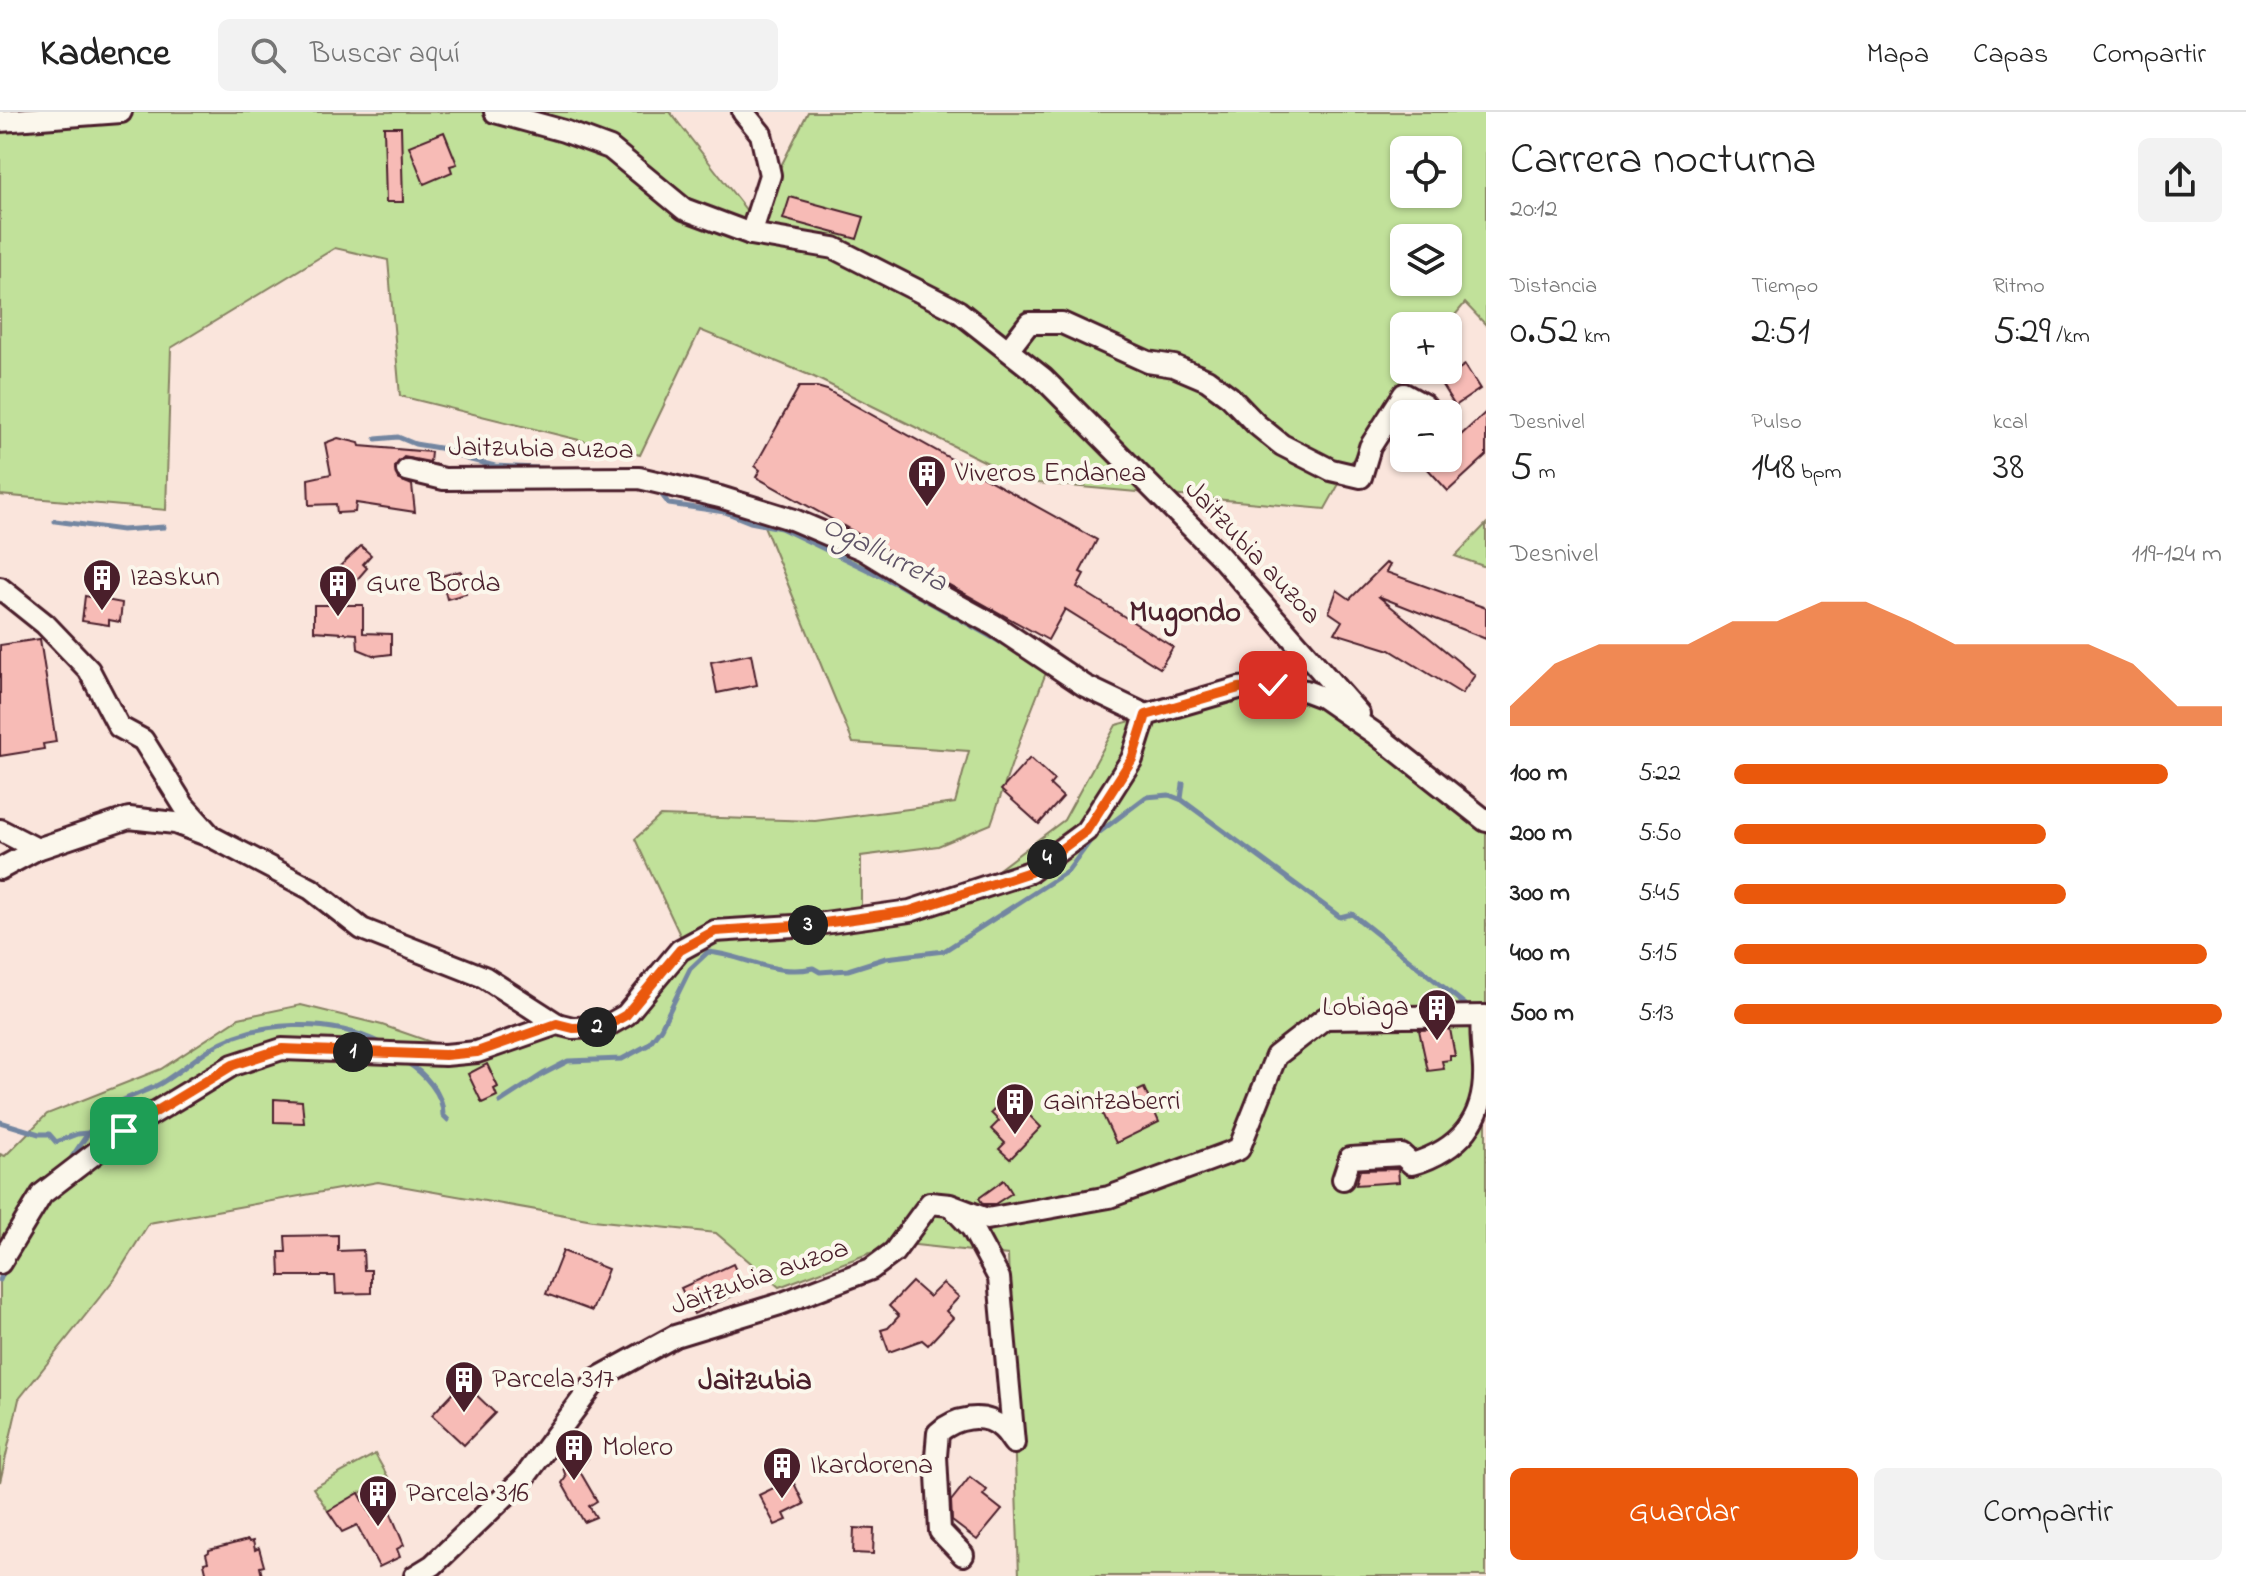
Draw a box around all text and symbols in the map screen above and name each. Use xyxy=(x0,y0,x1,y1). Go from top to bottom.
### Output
search box xyxy=(218,19,778,91)
text: Kadence xyxy=(40,27,170,83)
icon: search xyxy=(246,33,290,77)
text: Buscar aquí xyxy=(310,33,460,77)
text: Mapa xyxy=(1867,35,1929,76)
text: Capas xyxy=(1973,35,2048,76)
text: Compartir xyxy=(2092,35,2206,76)
text: Carrera nocturna xyxy=(1510,129,1816,193)
map controls xyxy=(1390,136,1462,472)
button: locate xyxy=(1390,136,1462,208)
button: share xyxy=(2138,138,2222,222)
text: 20:12 xyxy=(1510,191,1558,229)
button: layers xyxy=(1390,224,1462,296)
text: Distancia xyxy=(1510,271,1597,303)
text: Tiempo xyxy=(1751,271,1818,303)
text: Ritmo xyxy=(1993,271,2045,303)
text: 0.52 xyxy=(1510,303,1578,362)
text: 2:51 xyxy=(1751,303,1810,362)
text: 5:29 xyxy=(1993,303,2051,362)
button: + xyxy=(1390,312,1462,384)
text: km xyxy=(1578,321,1610,353)
text: /km xyxy=(2051,321,2090,353)
button: − xyxy=(1390,400,1462,472)
text: Desnivel xyxy=(1510,407,1585,439)
text: Pulso xyxy=(1751,407,1802,439)
text: kcal xyxy=(1993,407,2028,439)
street label: Jaitzubia auzoa xyxy=(448,428,634,472)
text: 5 xyxy=(1510,439,1533,498)
text: 148 xyxy=(1751,439,1796,498)
text: 38 xyxy=(1993,439,2024,498)
building icon: Viveros Endanea xyxy=(906,453,948,508)
place label: Viveros Endanea xyxy=(954,454,1146,495)
text: m xyxy=(1533,457,1555,489)
text: bpm xyxy=(1796,457,1842,489)
street label: Jaitzubia auzoa xyxy=(1174,471,1330,635)
water label: Ogallurreta xyxy=(814,505,955,606)
text: Desnivel xyxy=(1510,536,1598,574)
text: 119–124 m xyxy=(2132,536,2222,574)
building icon: Izaskun xyxy=(81,557,123,612)
place label: Izaskun xyxy=(130,558,220,599)
building icon: Gure Borda xyxy=(317,563,359,618)
place label: Gure Borda xyxy=(366,564,501,605)
district label: Mugondo xyxy=(1129,592,1241,637)
pin xyxy=(1239,651,1307,719)
icon: check xyxy=(1251,663,1295,707)
text: 100 m xyxy=(1510,755,1567,793)
text: 5:22 xyxy=(1638,755,1681,793)
text: 200 m xyxy=(1510,815,1572,853)
text: 5:50 xyxy=(1638,815,1681,853)
pin: 4 xyxy=(1027,839,1067,879)
text: 4 xyxy=(1042,843,1052,875)
text: 300 m xyxy=(1510,875,1570,913)
text: 5:45 xyxy=(1638,875,1681,913)
pin: 3 xyxy=(788,905,828,945)
text: 3 xyxy=(803,909,813,941)
text: 400 m xyxy=(1510,935,1570,973)
text: 5:15 xyxy=(1638,935,1678,973)
building icon: Lobiaga xyxy=(1416,987,1458,1042)
place label: Lobiaga xyxy=(1322,988,1409,1029)
text: 500 m xyxy=(1510,995,1574,1033)
text: 5:13 xyxy=(1638,995,1674,1033)
pin: 2 xyxy=(577,1007,617,1047)
text: 2 xyxy=(592,1011,602,1043)
pin: 1 xyxy=(333,1032,373,1072)
text: 1 xyxy=(350,1036,357,1068)
building icon: Gaintzaberri xyxy=(994,1081,1036,1136)
place label: Gaintzaberri xyxy=(1043,1082,1181,1123)
pin xyxy=(90,1097,158,1165)
icon: arrive xyxy=(102,1109,146,1153)
street label: Jaitzubia auzoa xyxy=(666,1228,854,1328)
building icon: Parcela 317 xyxy=(443,1359,485,1414)
place label: Parcela 317 xyxy=(492,1360,615,1401)
district label: Jaitzubia xyxy=(698,1360,812,1404)
building icon: Molero xyxy=(553,1427,595,1482)
place label: Molero xyxy=(602,1428,673,1469)
building icon: Ikardorena xyxy=(761,1445,803,1500)
place label: Ikardorena xyxy=(810,1446,933,1487)
button: Guardar xyxy=(1510,1468,1858,1560)
button: Compartir xyxy=(1874,1468,2222,1560)
building icon: Parcela 316 xyxy=(357,1473,399,1528)
place label: Parcela 316 xyxy=(406,1474,529,1515)

